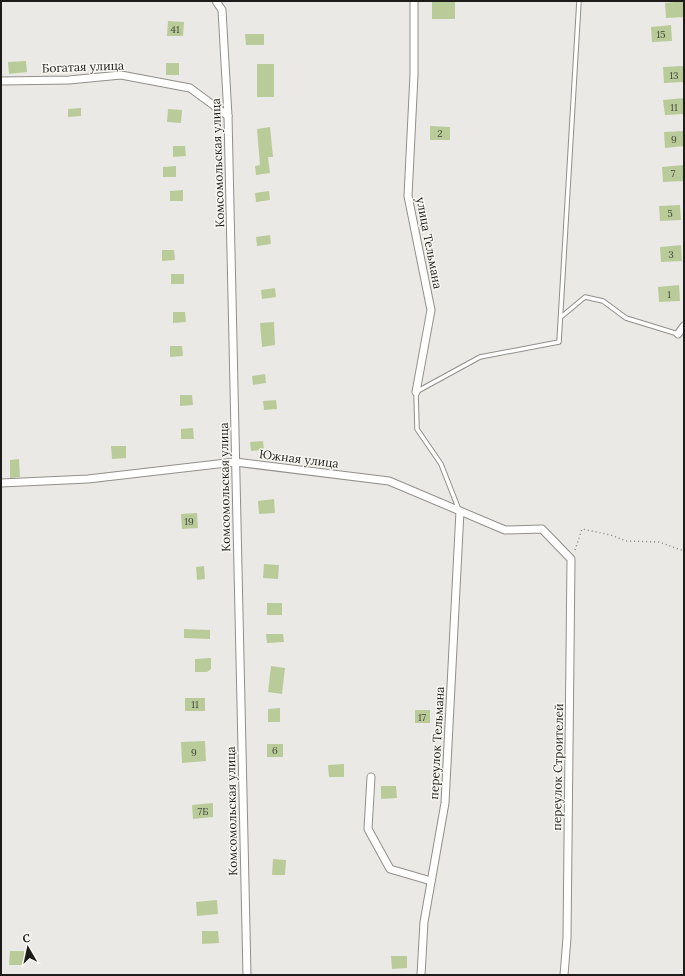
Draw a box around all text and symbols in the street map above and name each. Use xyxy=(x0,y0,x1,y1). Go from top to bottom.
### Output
house number: 41 xyxy=(170,23,180,36)
house number: 15 xyxy=(656,28,666,41)
street label: Богатая улица xyxy=(42,58,124,75)
house number: 13 xyxy=(669,69,679,82)
street label: Комсомольская улица xyxy=(208,98,227,228)
house number: 11 xyxy=(670,101,678,114)
house number: 2 xyxy=(437,127,443,140)
house number: 9 xyxy=(671,133,677,146)
house number: 7 xyxy=(671,167,676,180)
street label: улица Тельмана xyxy=(413,196,446,290)
house number: 5 xyxy=(667,207,673,220)
house number: 3 xyxy=(668,248,674,261)
house number: 1 xyxy=(667,288,671,301)
street label: Комсомольская улица xyxy=(216,422,233,552)
street label: Южная улица xyxy=(258,446,340,471)
house number: 19 xyxy=(184,515,194,528)
street label: переулок Тельмана xyxy=(426,686,447,800)
house number: 11 xyxy=(191,698,199,711)
street label: переулок Строителей xyxy=(549,703,566,831)
house number: 17 xyxy=(418,711,427,724)
house number: 6 xyxy=(272,744,278,757)
house number: 9 xyxy=(191,746,197,759)
street label: Комсомольская улица xyxy=(223,746,240,876)
house number: 7Б xyxy=(198,805,208,818)
north arrow xyxy=(8,928,48,968)
text: С xyxy=(22,931,32,946)

